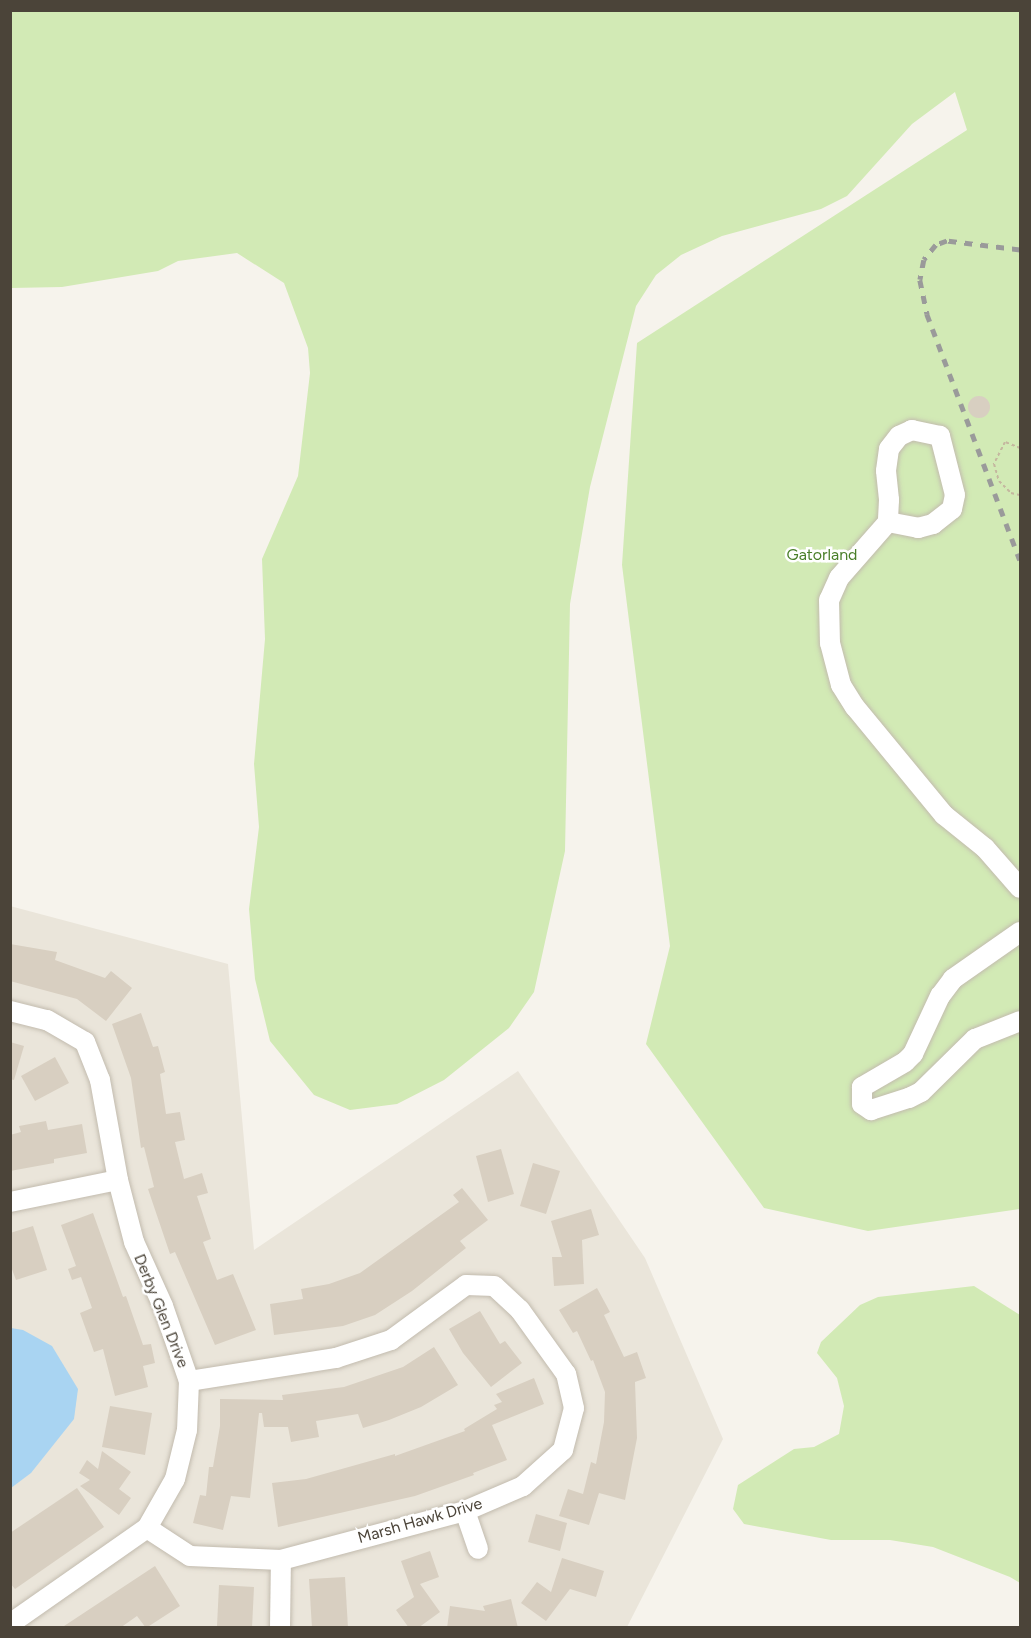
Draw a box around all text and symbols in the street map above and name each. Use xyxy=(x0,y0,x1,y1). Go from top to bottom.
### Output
park label: Gatorland xyxy=(787,545,857,565)
street label: Derby Glen Drive xyxy=(129,1251,193,1371)
street label: Marsh Hawk Drive xyxy=(355,1494,485,1548)

